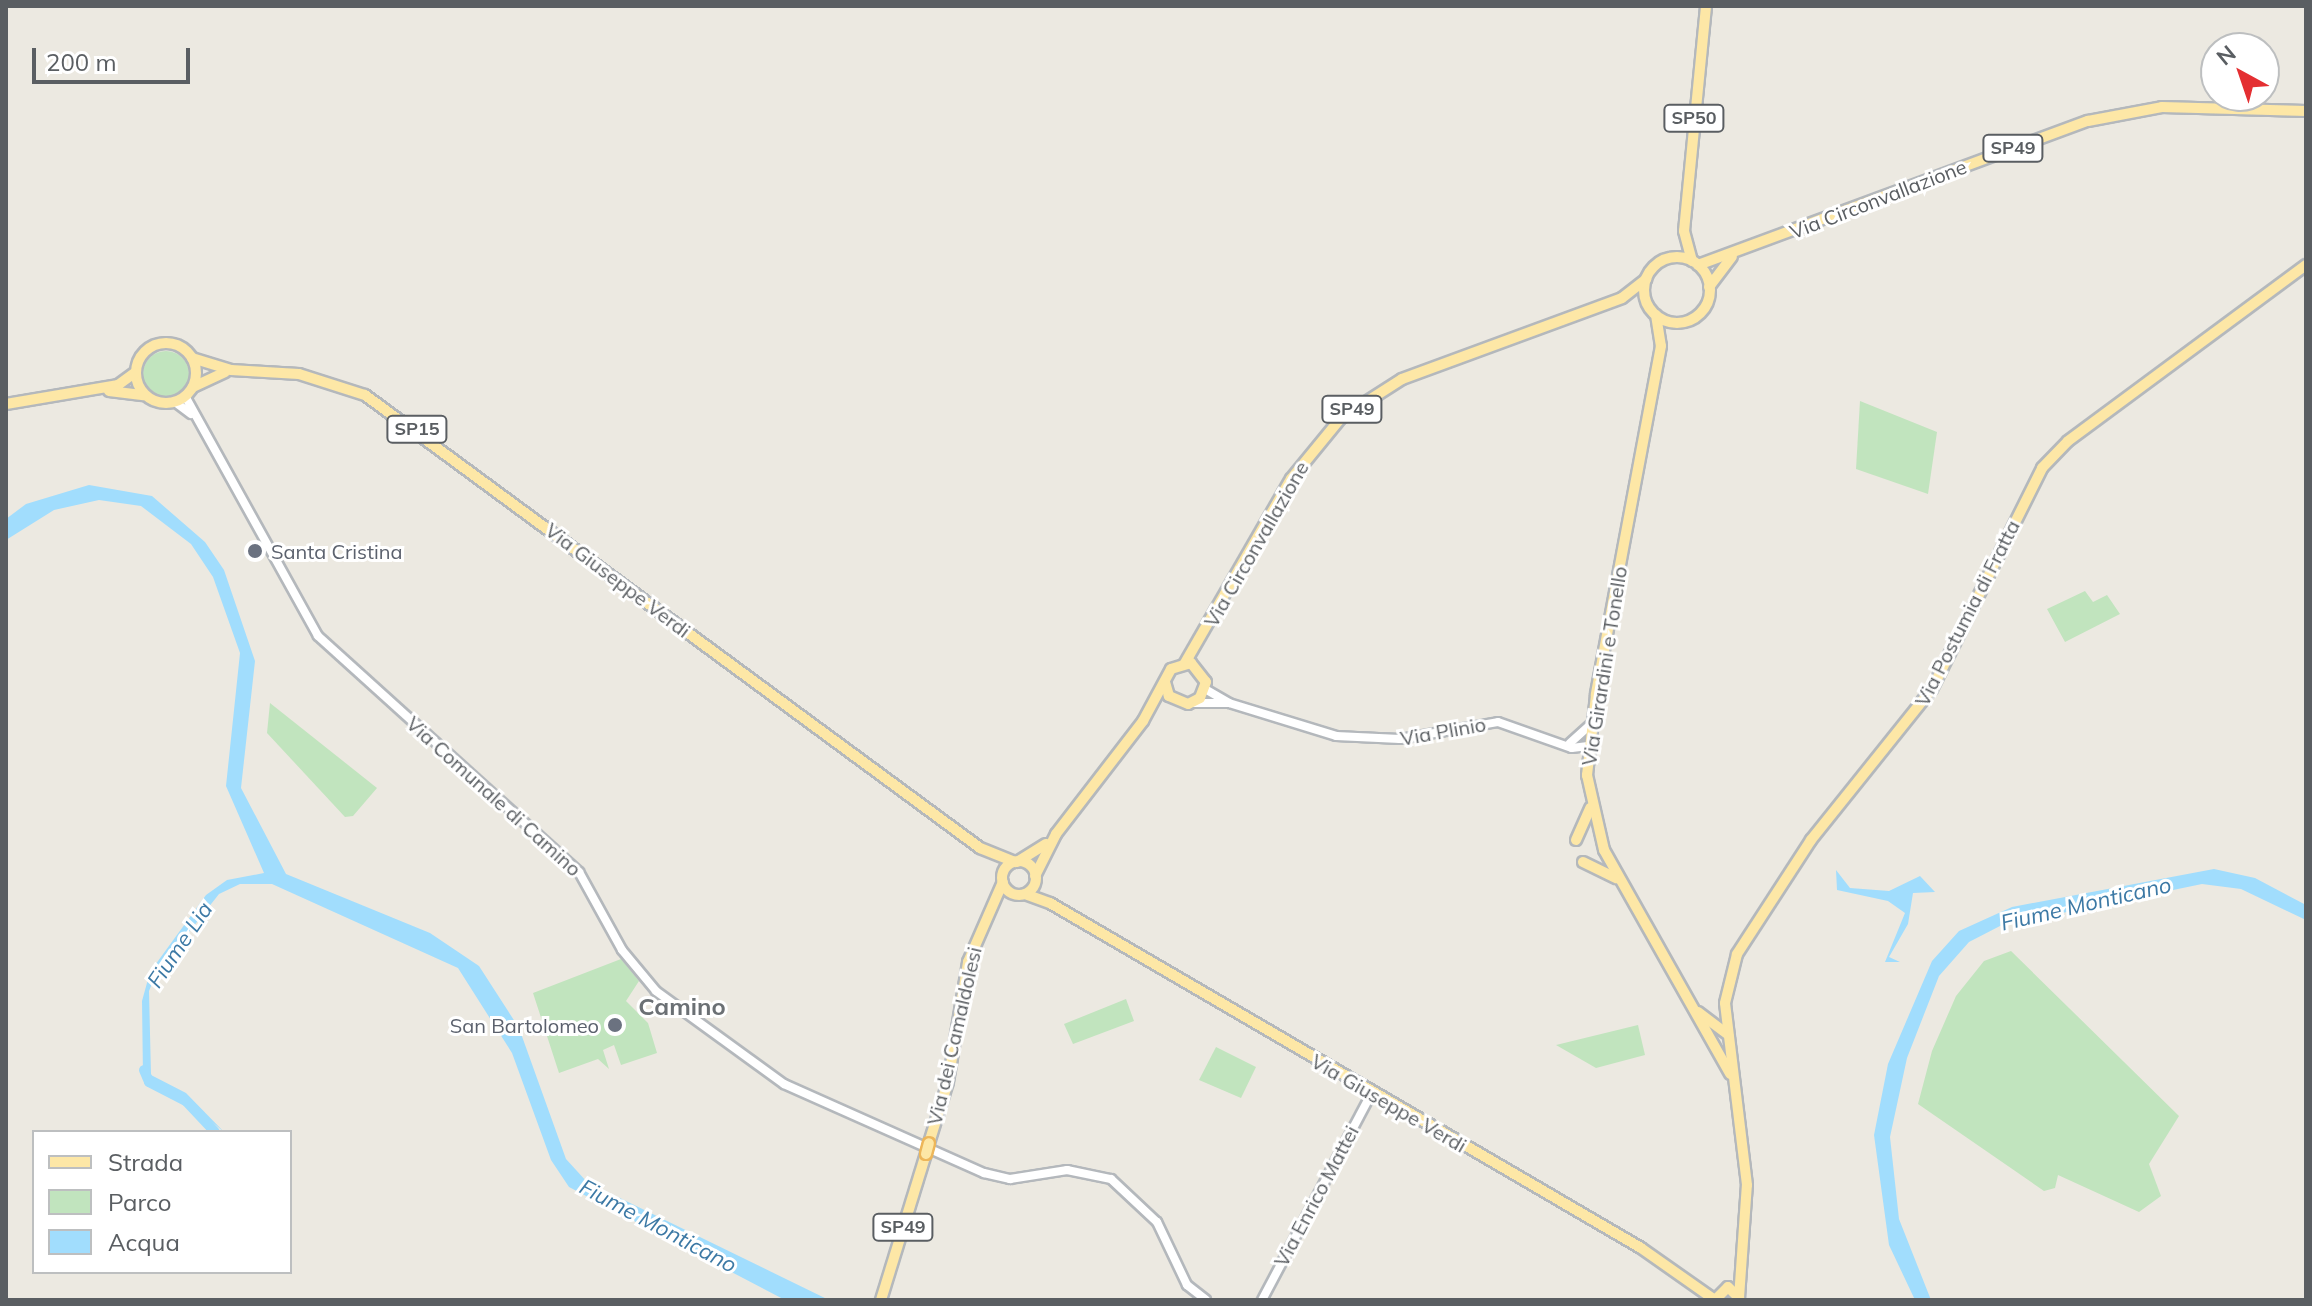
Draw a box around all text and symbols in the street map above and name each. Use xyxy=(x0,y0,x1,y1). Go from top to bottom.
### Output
scale bar xyxy=(36,32,194,82)
north arrow xyxy=(2200,32,2280,112)
text: N xyxy=(2210,39,2241,71)
text: 200 m xyxy=(46,47,117,77)
road number: SP50 xyxy=(1662,104,1726,132)
road number: SP49 xyxy=(1981,134,2045,162)
street label: Via Circonvallazione xyxy=(1786,154,1970,244)
road number: SP49 xyxy=(1320,395,1384,423)
road number: SP15 xyxy=(385,415,449,443)
street label: Via Circonvallazione xyxy=(1199,457,1313,631)
street label: Via Postumia di Fratta xyxy=(1910,516,2024,710)
street label: Via Giuseppe Verdi xyxy=(541,518,695,642)
place label: Santa Cristina xyxy=(271,539,402,563)
marker: Santa Cristina xyxy=(246,542,264,560)
street label: Via Girardini e Tonello xyxy=(1576,565,1632,767)
street label: Via Comunale di Camino xyxy=(402,711,586,881)
street label: Via Plinio xyxy=(1398,712,1488,750)
water label: Fiume Monticano xyxy=(1998,872,2174,936)
water label: Fiume Lia xyxy=(142,897,218,993)
street label: Via dei Camaldolesi xyxy=(922,945,986,1127)
district label: Camino xyxy=(638,993,726,1021)
place label: San Bartolomeo xyxy=(450,1013,599,1037)
marker: San Bartolomeo xyxy=(606,1016,624,1034)
street label: Via Giuseppe Verdi xyxy=(1307,1049,1471,1157)
street label: Via Enrico Mattei xyxy=(1269,1121,1363,1271)
legend xyxy=(32,1130,292,1274)
text: Strada xyxy=(108,1147,183,1177)
water label: Fiume Monticano xyxy=(575,1173,741,1279)
text: Parco xyxy=(108,1187,171,1217)
road number: SP49 xyxy=(871,1213,935,1241)
text: Acqua xyxy=(108,1227,180,1257)

